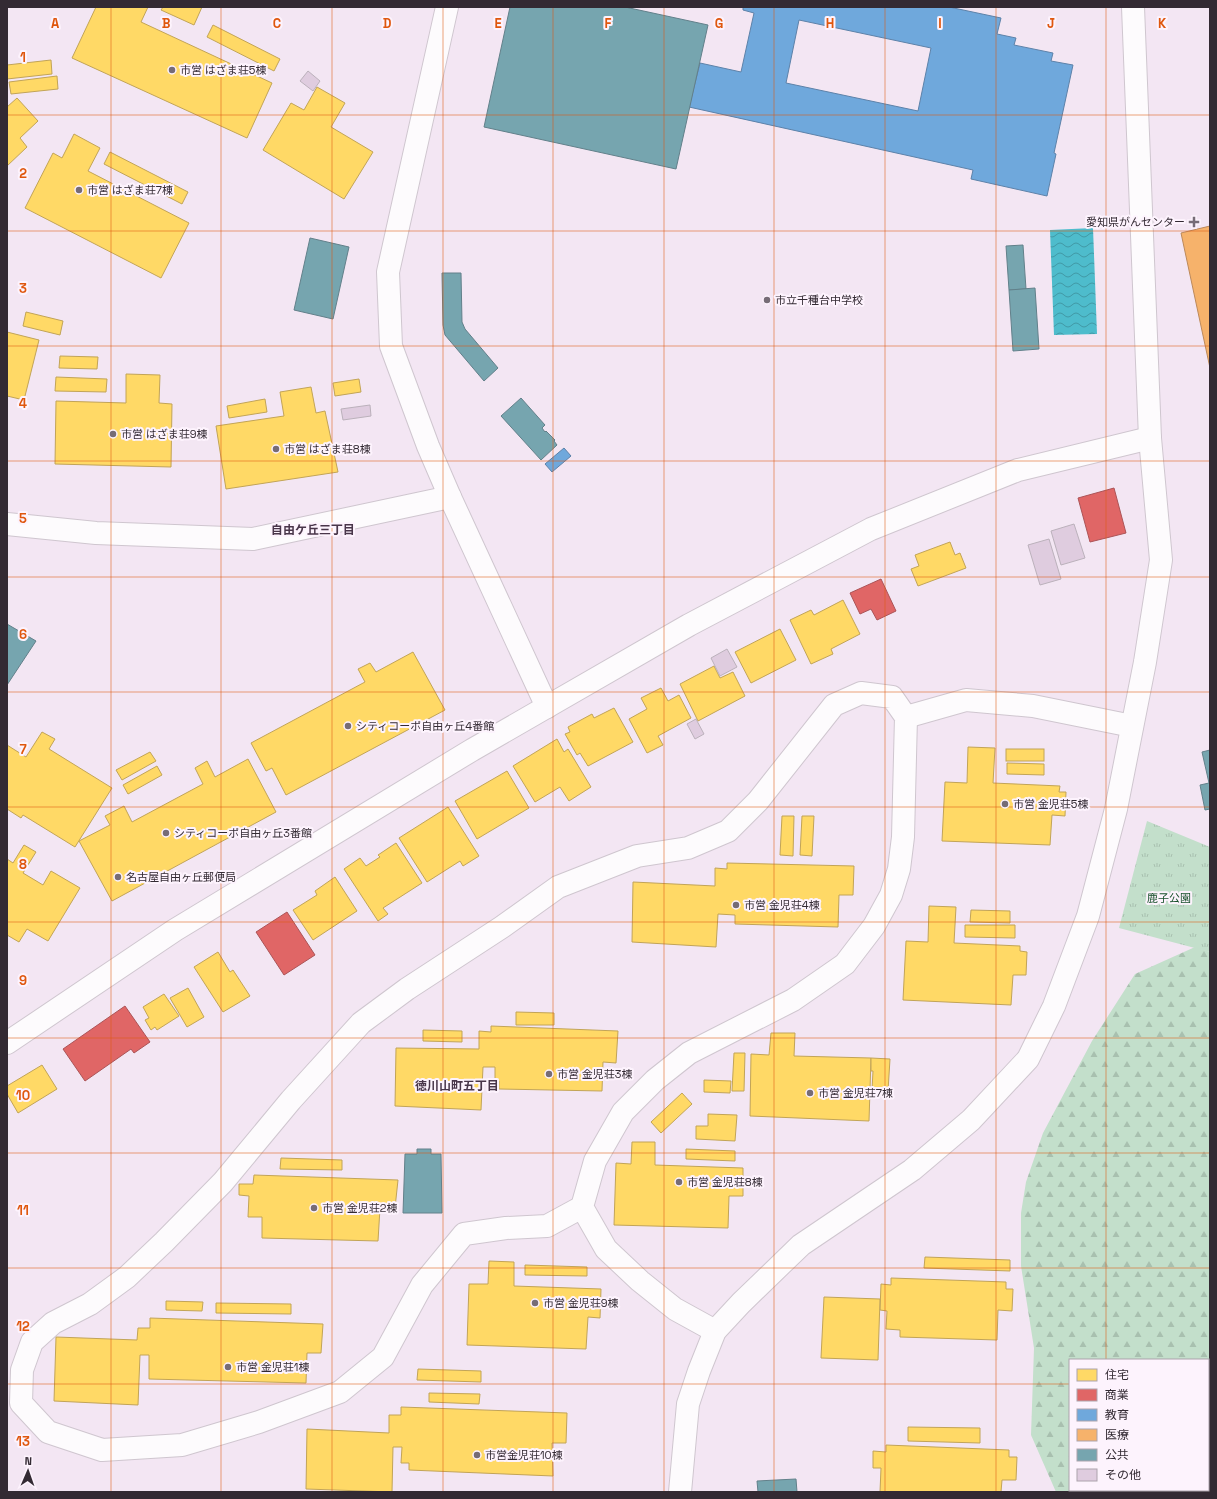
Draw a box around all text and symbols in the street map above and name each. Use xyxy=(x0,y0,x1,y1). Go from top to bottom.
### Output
text: A xyxy=(51,15,60,32)
text: B xyxy=(162,15,171,32)
text: C xyxy=(273,15,281,32)
text: D xyxy=(383,15,392,32)
text: E xyxy=(494,15,502,32)
text: F xyxy=(605,15,612,32)
text: G xyxy=(715,15,723,32)
text: H xyxy=(826,15,834,32)
text: I xyxy=(938,15,942,32)
text: J xyxy=(1047,15,1055,32)
text: K xyxy=(1158,15,1167,32)
text: 1 xyxy=(20,49,26,66)
place label: 市営 はざま荘5棟 xyxy=(180,63,266,77)
marker: 市営 はざま荘5棟 xyxy=(167,65,177,75)
text: 2 xyxy=(19,165,27,182)
place label: 市営 はざま荘7棟 xyxy=(87,183,173,197)
marker: 市営 はざま荘7棟 xyxy=(74,185,84,195)
place label: 愛知県がんセンター xyxy=(1086,215,1185,229)
marker: 愛知県がんセンター xyxy=(1188,216,1200,228)
text: 3 xyxy=(19,280,27,297)
place label: 市立千種台中学校 xyxy=(775,293,863,307)
marker: 市立千種台中学校 xyxy=(762,295,772,305)
text: 4 xyxy=(19,395,27,412)
place label: 市営 はざま荘9棟 xyxy=(121,427,208,441)
marker: 市営 はざま荘9棟 xyxy=(108,429,118,439)
place label: 市営 はざま荘8棟 xyxy=(284,442,371,456)
marker: 市営 はざま荘8棟 xyxy=(271,444,281,454)
text: 5 xyxy=(19,510,27,527)
district label: 自由ケ丘三丁目 xyxy=(271,522,355,538)
text: 6 xyxy=(19,626,27,643)
place label: シティコーポ自由ヶ丘4番館 xyxy=(356,719,494,733)
marker: シティコーポ自由ヶ丘4番館 xyxy=(343,721,353,731)
text: 7 xyxy=(19,741,27,758)
place label: 市営 金児荘5棟 xyxy=(1013,797,1088,811)
marker: 市営 金児荘5棟 xyxy=(1000,799,1010,809)
place label: シティコーポ自由ヶ丘3番館 xyxy=(174,826,312,840)
marker: シティコーポ自由ヶ丘3番館 xyxy=(161,828,171,838)
text: 8 xyxy=(19,856,27,873)
place label: 名古屋自由ヶ丘郵便局 xyxy=(126,870,236,884)
marker: 名古屋自由ヶ丘郵便局 xyxy=(113,872,123,882)
park label: 鹿子公園 xyxy=(1147,891,1191,905)
place label: 市営 金児荘4棟 xyxy=(744,898,820,912)
marker: 市営 金児荘4棟 xyxy=(731,900,741,910)
text: 9 xyxy=(19,972,27,989)
place label: 市営 金児荘3棟 xyxy=(557,1067,632,1081)
marker: 市営 金児荘3棟 xyxy=(544,1069,554,1079)
district label: 徳川山町五丁目 xyxy=(415,1078,499,1094)
place label: 市営 金児荘7棟 xyxy=(818,1086,893,1100)
text: 10 xyxy=(16,1087,30,1104)
marker: 市営 金児荘7棟 xyxy=(805,1088,815,1098)
place label: 市営 金児荘8棟 xyxy=(687,1175,763,1189)
marker: 市営 金児荘8棟 xyxy=(674,1177,684,1187)
place label: 市営 金児荘2棟 xyxy=(322,1201,397,1215)
text: 11 xyxy=(17,1202,29,1219)
marker: 市営 金児荘2棟 xyxy=(309,1203,319,1213)
place label: 市営 金児荘9棟 xyxy=(543,1296,619,1310)
marker: 市営 金児荘9棟 xyxy=(530,1298,540,1308)
text: 12 xyxy=(16,1318,30,1335)
legend xyxy=(1069,1359,1209,1491)
place label: 市営 金児荘1棟 xyxy=(236,1360,309,1374)
marker: 市営 金児荘1棟 xyxy=(223,1362,233,1372)
text: 住宅 xyxy=(1105,1367,1129,1383)
text: 商業 xyxy=(1105,1387,1129,1403)
text: 教育 xyxy=(1105,1407,1129,1423)
text: 医療 xyxy=(1105,1427,1129,1443)
text: 13 xyxy=(16,1433,30,1450)
text: 公共 xyxy=(1105,1447,1129,1463)
place label: 市営金児荘10棟 xyxy=(485,1448,563,1462)
marker: 市営金児荘10棟 xyxy=(472,1450,482,1460)
north arrow xyxy=(8,1451,48,1491)
text: N xyxy=(24,1454,32,1468)
text: その他 xyxy=(1105,1467,1141,1483)

